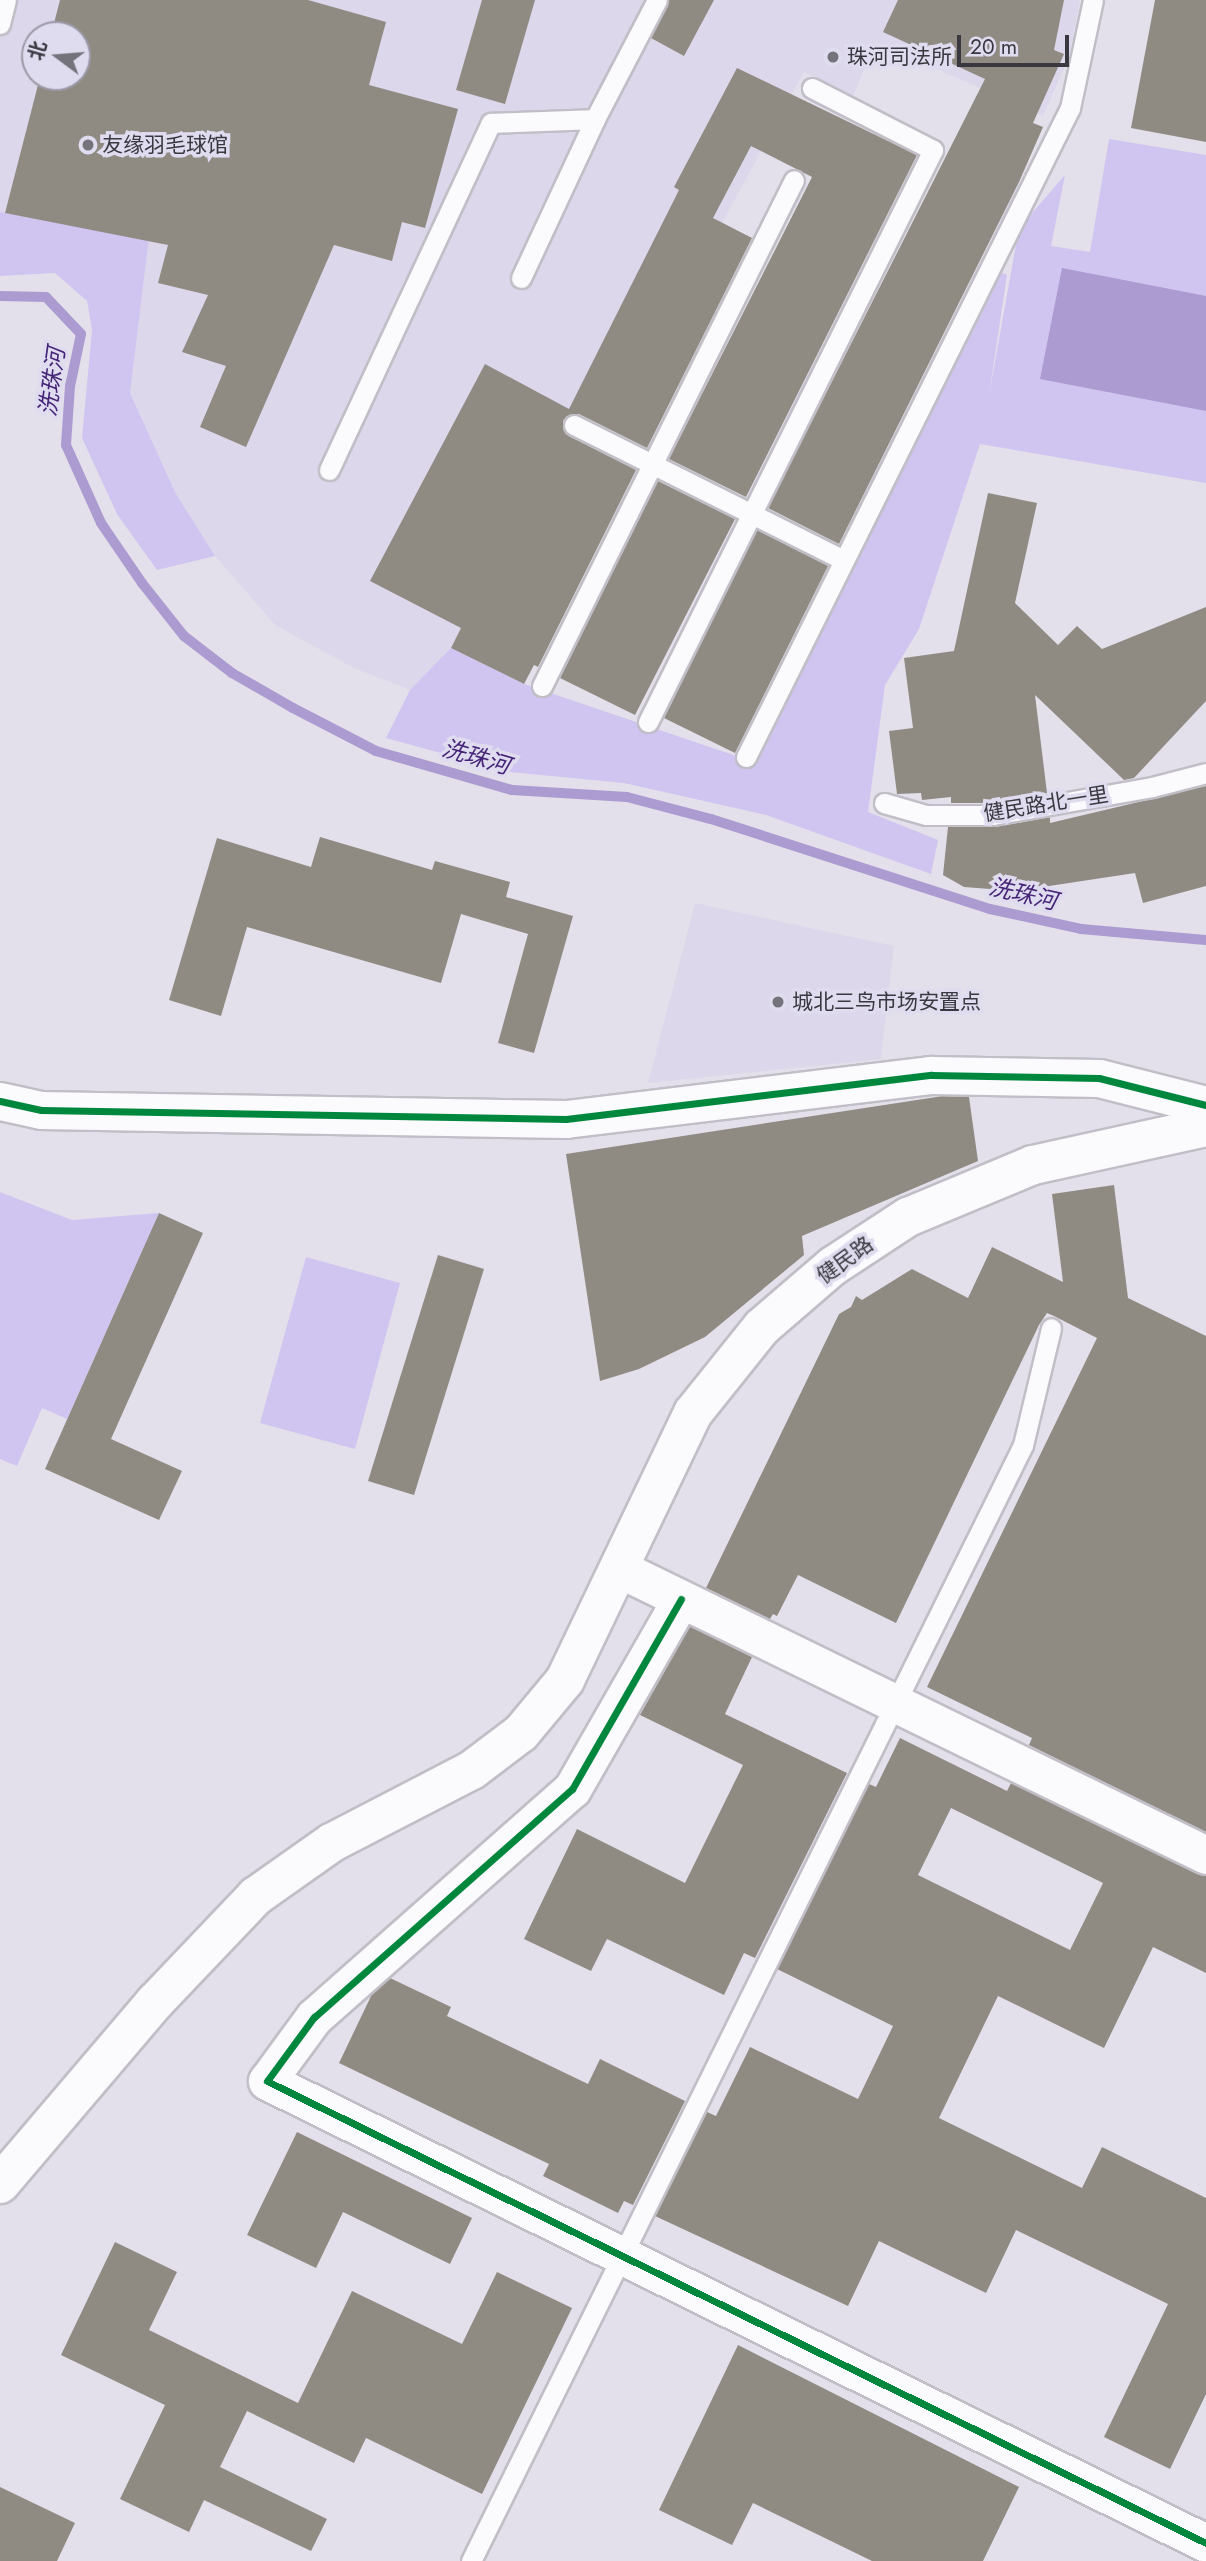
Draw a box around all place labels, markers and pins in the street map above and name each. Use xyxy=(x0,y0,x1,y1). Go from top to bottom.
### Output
place label: 珠河司法所 xyxy=(847,44,952,70)
marker: 珠河司法所 xyxy=(825,49,841,65)
place label: 友缘羽毛球馆 xyxy=(102,132,228,158)
marker: 友缘羽毛球馆 xyxy=(80,137,96,153)
place label: 城北三鸟市场安置点 xyxy=(792,989,981,1015)
marker: 城北三鸟市场安置点 xyxy=(770,994,786,1010)

